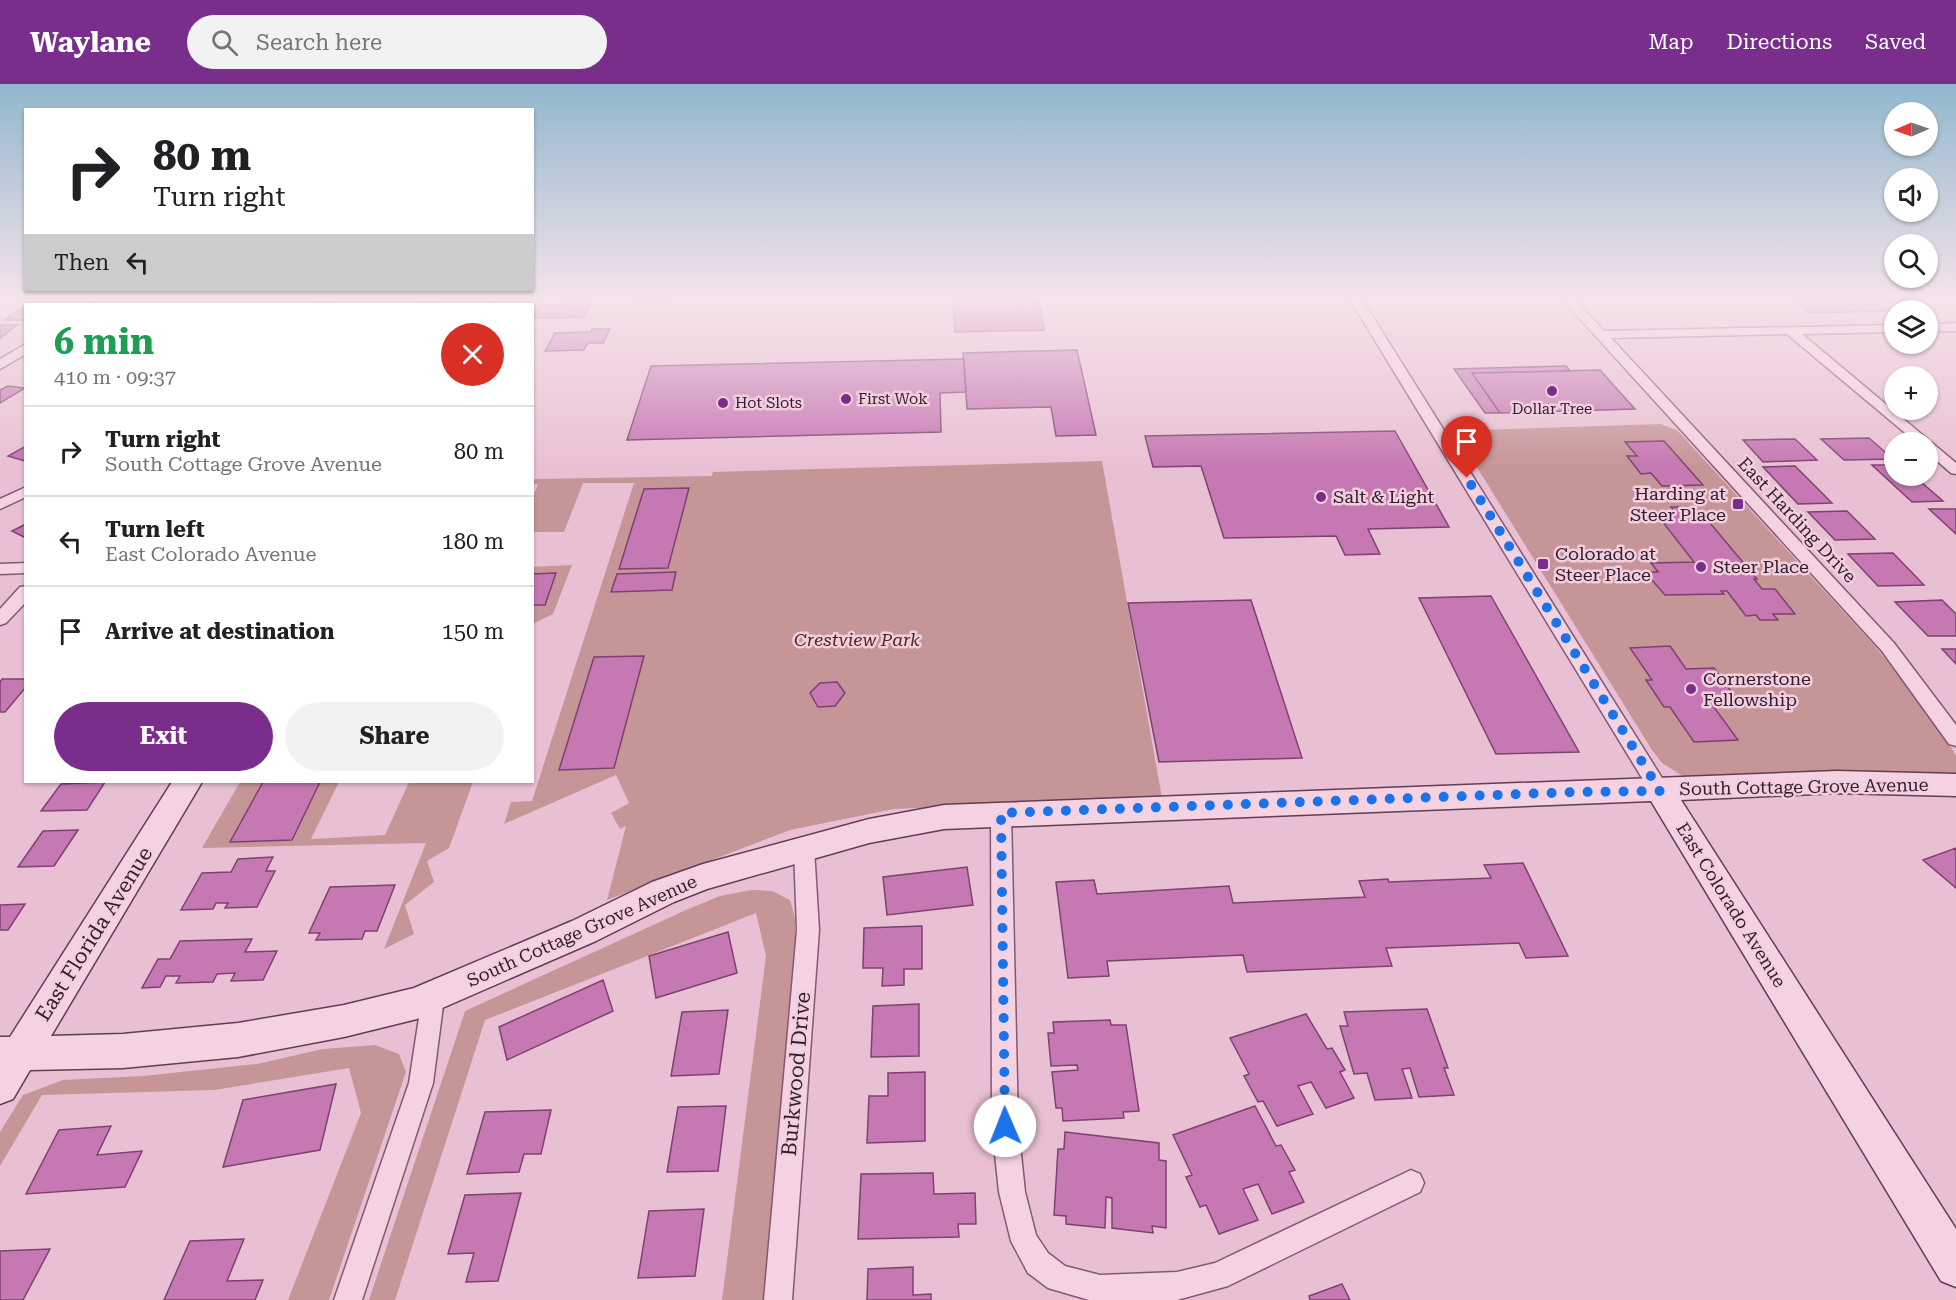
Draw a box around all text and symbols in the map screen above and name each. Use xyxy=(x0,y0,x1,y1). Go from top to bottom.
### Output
search box xyxy=(187,15,607,69)
text: Waylane xyxy=(30,26,151,59)
icon: search xyxy=(208,26,241,59)
text: Search here xyxy=(256,30,382,55)
text: Map xyxy=(1649,30,1693,54)
text: Directions xyxy=(1726,30,1832,54)
text: Saved xyxy=(1865,30,1926,54)
north arrow xyxy=(1884,102,1938,156)
map controls xyxy=(1884,102,1938,486)
text: 80 m xyxy=(153,131,251,180)
icon: right xyxy=(54,132,132,210)
button: sound xyxy=(1884,168,1938,222)
text: Turn right xyxy=(153,181,286,213)
button: search xyxy=(1884,234,1938,288)
icon: left xyxy=(121,246,154,279)
text: Then xyxy=(54,250,109,275)
button: layers xyxy=(1884,300,1938,354)
text: 6 min xyxy=(54,321,154,363)
button: close xyxy=(441,323,504,386)
text: 410 m · 09:37 xyxy=(54,365,176,389)
button: + xyxy=(1884,366,1938,420)
marker: Dollar Tree xyxy=(1545,384,1559,398)
place label: First Wok xyxy=(858,390,928,408)
marker: First Wok xyxy=(839,392,853,406)
place label: Hot Slots xyxy=(735,394,802,412)
marker: Hot Slots xyxy=(716,396,730,410)
place label: Dollar Tree xyxy=(1512,400,1592,418)
pin xyxy=(1441,416,1492,478)
icon: arrive xyxy=(1450,425,1483,458)
text: Turn right xyxy=(105,427,220,452)
button: − xyxy=(1884,432,1938,486)
icon: right xyxy=(54,435,87,468)
text: 80 m xyxy=(454,439,504,464)
text: South Cottage Grove Avenue xyxy=(105,452,382,476)
street label: East Harding Drive xyxy=(1734,453,1861,587)
place label: Harding at Steer Place xyxy=(1630,483,1726,525)
place label: Salt & Light xyxy=(1333,486,1435,507)
marker: Salt & Light xyxy=(1314,490,1328,504)
marker: Harding at Steer Place xyxy=(1731,497,1745,511)
text: Turn left xyxy=(105,517,205,542)
icon: left xyxy=(54,525,87,558)
text: 180 m xyxy=(441,529,504,554)
text: East Colorado Avenue xyxy=(105,542,316,566)
place label: Colorado at Steer Place xyxy=(1555,543,1656,585)
place label: Steer Place xyxy=(1713,556,1809,577)
marker: Colorado at Steer Place xyxy=(1536,557,1550,571)
marker: Steer Place xyxy=(1694,560,1708,574)
icon: arrive xyxy=(54,615,87,648)
text: Arrive at destination xyxy=(105,619,334,644)
text: 150 m xyxy=(441,619,504,644)
park label: Crestview Park xyxy=(794,629,920,650)
place label: Cornerstone Fellowship xyxy=(1703,668,1811,710)
marker: Cornerstone Fellowship xyxy=(1684,682,1698,696)
button: Exit xyxy=(54,702,273,771)
button: Share xyxy=(285,702,504,771)
street label: South Cottage Grove Avenue xyxy=(1679,774,1929,799)
street label: East Colorado Avenue xyxy=(1672,818,1791,991)
street label: East Florida Avenue xyxy=(31,842,157,1026)
street label: South Cottage Grove Avenue xyxy=(464,870,700,991)
street label: Burkwood Drive xyxy=(777,991,815,1157)
position arrow xyxy=(973,1094,1037,1158)

